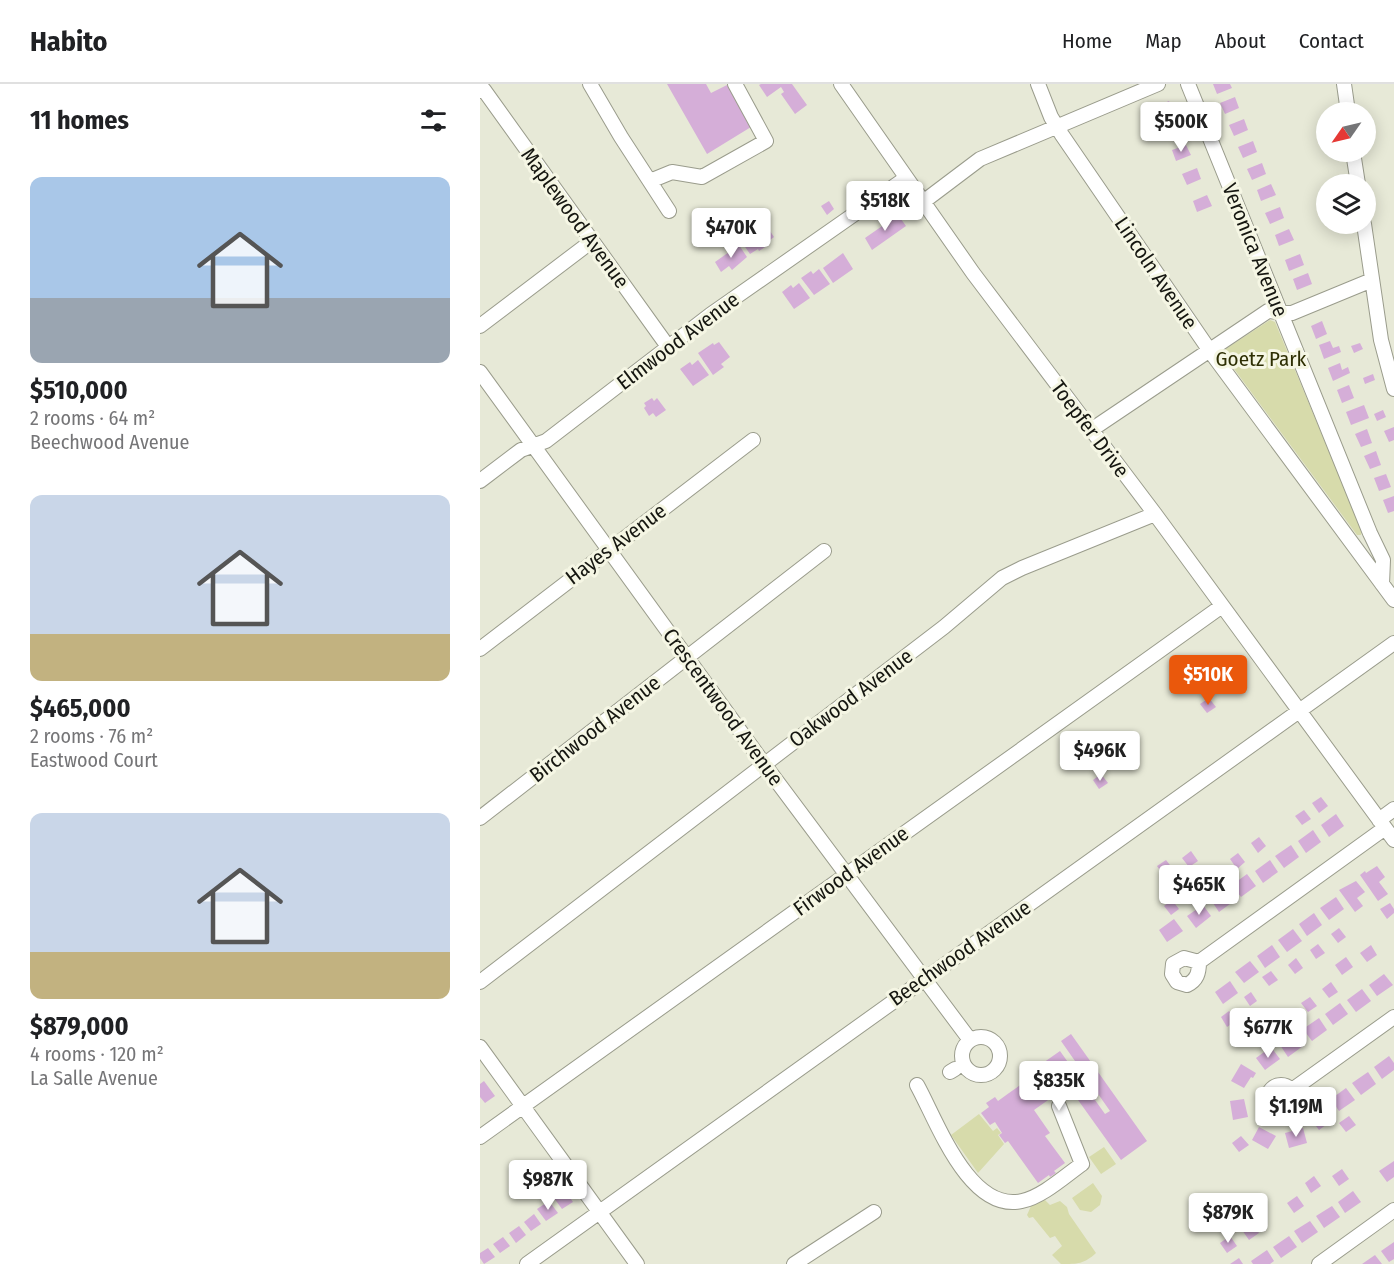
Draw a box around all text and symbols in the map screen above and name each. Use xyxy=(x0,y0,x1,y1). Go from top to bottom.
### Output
text: Habito xyxy=(30,25,108,58)
text: Home xyxy=(1062,28,1112,54)
text: Map xyxy=(1145,28,1182,54)
text: About xyxy=(1215,28,1266,54)
text: Contact xyxy=(1299,28,1364,54)
pin: $500K xyxy=(1139,102,1223,153)
north arrow xyxy=(1316,102,1376,162)
map controls xyxy=(1316,102,1376,234)
icon: filters xyxy=(417,104,450,137)
text: 11 homes xyxy=(30,105,129,136)
text: $500K xyxy=(1154,109,1208,133)
street label: Maplewood Avenue xyxy=(515,143,635,293)
button: layers xyxy=(1316,174,1376,234)
street label: Veronica Avenue xyxy=(1216,179,1294,321)
pin: $518K xyxy=(843,181,927,232)
text: $518K xyxy=(860,188,910,212)
pin: $470K xyxy=(689,208,773,259)
street label: Lincoln Avenue xyxy=(1109,212,1203,334)
text: $470K xyxy=(706,215,756,239)
icon: home xyxy=(186,216,294,324)
street label: Elmwood Avenue xyxy=(612,287,744,395)
park label: Goetz Park xyxy=(1216,346,1307,372)
text: $510,000 xyxy=(30,375,128,406)
street label: Toepfer Drive xyxy=(1045,375,1135,483)
text: 2 rooms · 64 m² xyxy=(30,406,155,430)
text: Beechwood Avenue xyxy=(30,430,189,454)
street label: Hayes Avenue xyxy=(561,498,671,590)
icon: home xyxy=(186,534,294,642)
street label: Crescentwood Avenue xyxy=(657,623,789,791)
street label: Oakwood Avenue xyxy=(784,643,918,753)
pin: $510K xyxy=(1166,655,1250,706)
text: $510K xyxy=(1183,662,1233,686)
street label: Birchwood Avenue xyxy=(524,670,666,788)
text: $465,000 xyxy=(30,693,131,724)
text: 2 rooms · 76 m² xyxy=(30,724,153,748)
pin: $496K xyxy=(1058,731,1142,782)
text: $496K xyxy=(1074,738,1126,762)
text: Eastwood Court xyxy=(30,748,158,772)
street label: Firwood Avenue xyxy=(788,820,914,922)
icon: home xyxy=(186,852,294,960)
pin: $465K xyxy=(1157,865,1241,916)
text: $465K xyxy=(1173,872,1225,896)
street label: Beechwood Avenue xyxy=(884,894,1036,1012)
pin: $677K xyxy=(1226,1008,1310,1059)
text: $879,000 xyxy=(30,1011,129,1042)
text: $677K xyxy=(1244,1015,1292,1039)
text: 4 rooms · 120 m² xyxy=(30,1042,164,1066)
pin: $835K xyxy=(1017,1061,1101,1112)
text: La Salle Avenue xyxy=(30,1066,158,1090)
text: $835K xyxy=(1033,1068,1085,1092)
pin: $1.19M xyxy=(1247,1087,1345,1138)
text: $1.19M xyxy=(1269,1094,1323,1118)
pin: $987K xyxy=(506,1160,590,1211)
text: $987K xyxy=(523,1167,573,1191)
pin: $879K xyxy=(1186,1193,1270,1244)
text: $879K xyxy=(1203,1200,1253,1224)

